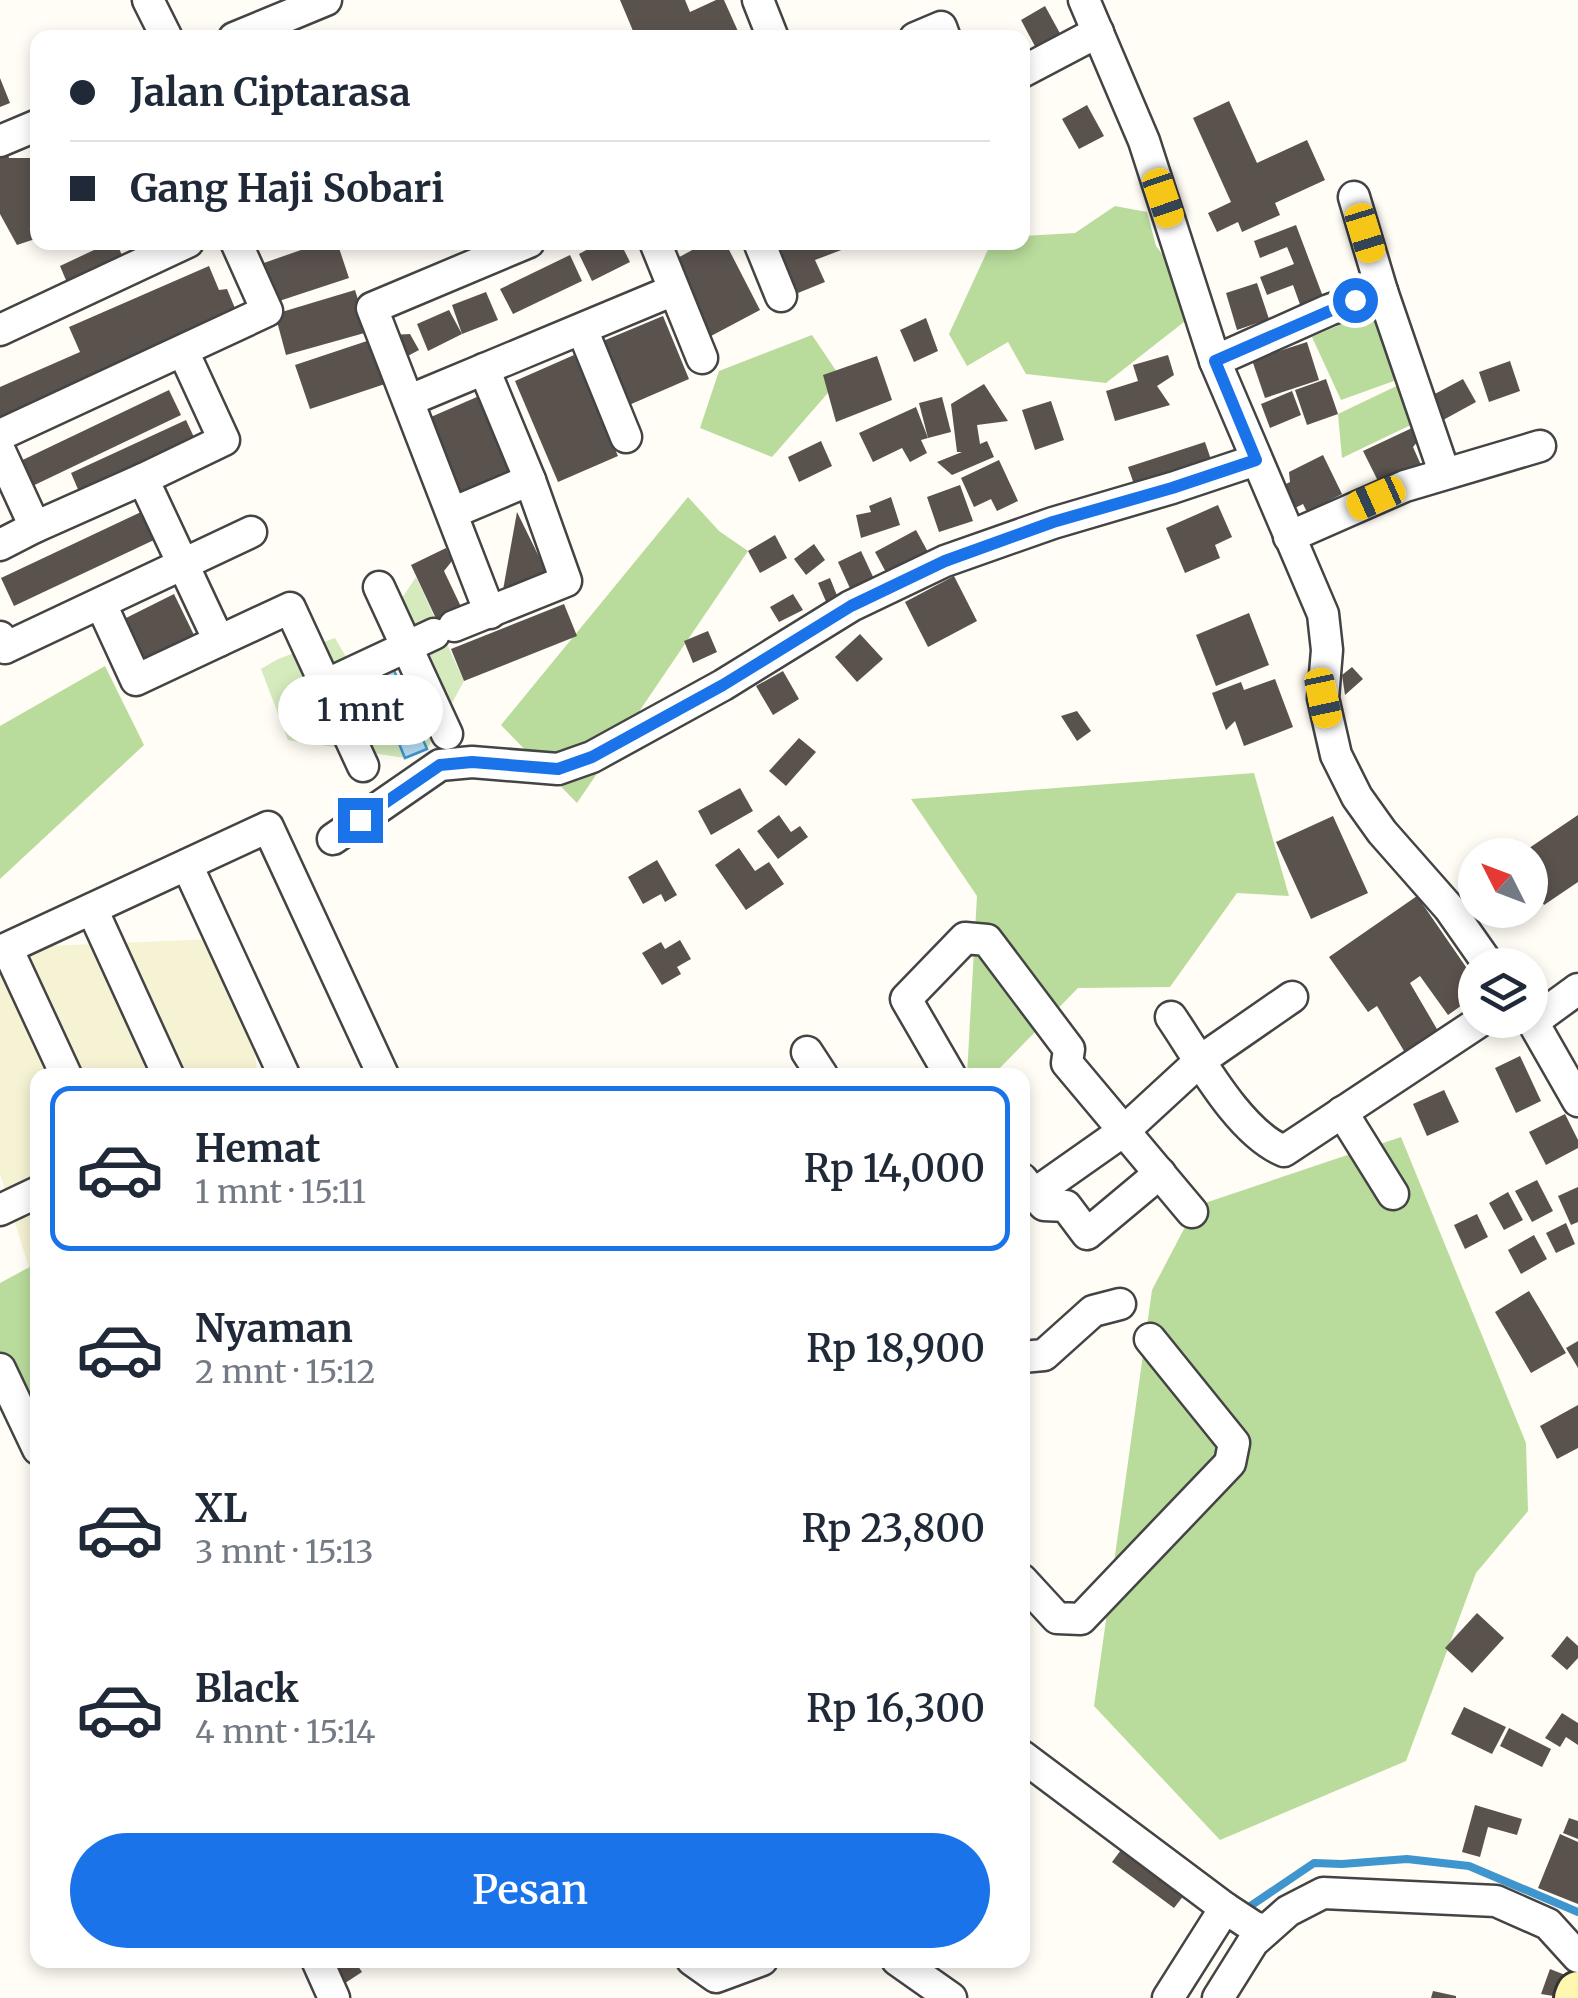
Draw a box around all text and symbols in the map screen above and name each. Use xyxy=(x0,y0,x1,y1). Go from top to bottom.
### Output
text: Jalan Ciptarasa xyxy=(130,69,411,116)
text: Gang Haji Sobari xyxy=(130,165,444,212)
car xyxy=(1139,165,1187,231)
car xyxy=(1342,200,1388,266)
route start xyxy=(1333,278,1378,323)
car xyxy=(1342,472,1410,524)
car xyxy=(1302,666,1344,730)
callout: 1 mnt xyxy=(278,675,442,745)
text: 1 mnt xyxy=(317,690,404,730)
route end xyxy=(338,798,383,843)
north arrow xyxy=(1458,838,1548,928)
map controls xyxy=(1458,838,1548,1038)
button: layers xyxy=(1458,948,1548,1038)
icon: car xyxy=(75,1124,165,1214)
text: Hemat xyxy=(195,1125,320,1172)
text: Rp 14,000 xyxy=(804,1145,985,1192)
text: 1 mnt · 15:11 xyxy=(195,1172,366,1212)
icon: car xyxy=(75,1304,165,1394)
text: Nyaman xyxy=(195,1305,353,1352)
text: Rp 18,900 xyxy=(806,1325,985,1372)
text: 2 mnt · 15:12 xyxy=(195,1352,376,1392)
icon: car xyxy=(75,1484,165,1574)
text: XL xyxy=(195,1485,247,1532)
text: Rp 23,800 xyxy=(801,1505,985,1552)
text: 3 mnt · 15:13 xyxy=(195,1532,374,1572)
icon: car xyxy=(75,1664,165,1754)
text: Black xyxy=(195,1665,299,1712)
text: Rp 16,300 xyxy=(806,1685,985,1732)
text: 4 mnt · 15:14 xyxy=(195,1712,376,1752)
button: Pesan xyxy=(70,1833,990,1948)

